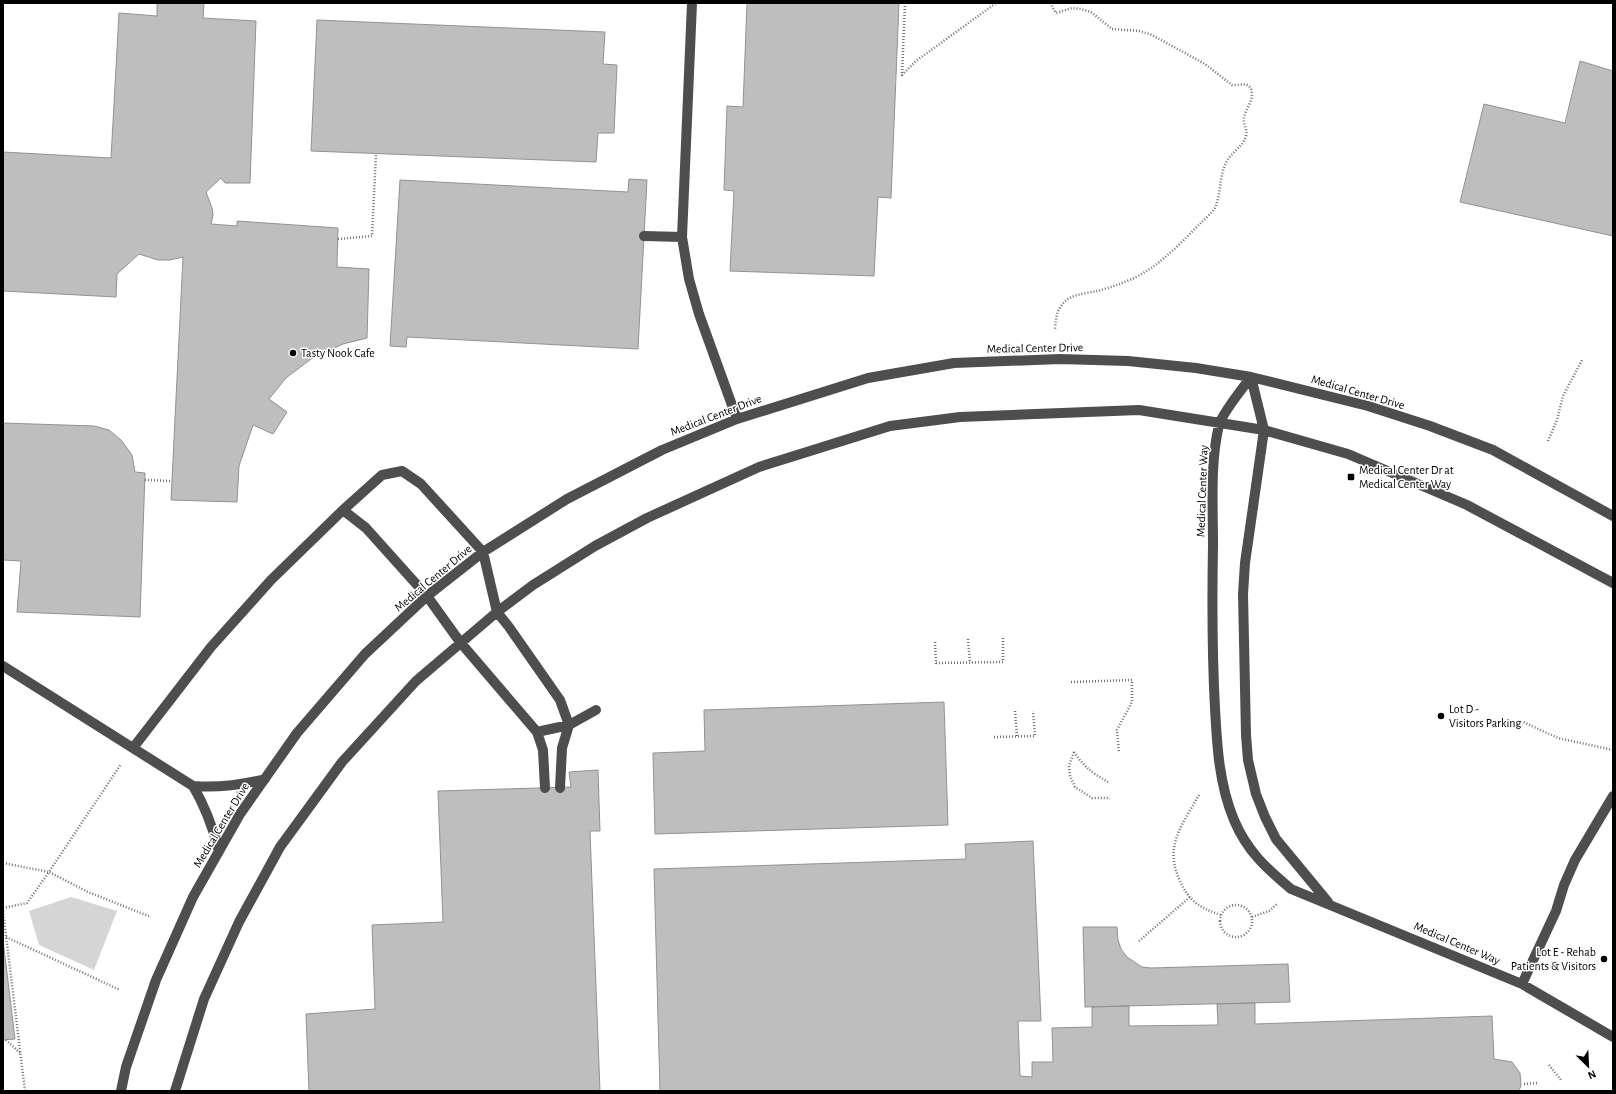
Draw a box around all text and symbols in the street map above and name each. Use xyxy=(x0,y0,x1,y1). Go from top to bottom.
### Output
street label: Medical Center Drive xyxy=(987,341,1083,355)
place label: Tasty Nook Cafe xyxy=(301,347,375,360)
marker: Tasty Nook Cafe xyxy=(288,348,298,358)
street label: Medical Center Drive xyxy=(1310,373,1406,411)
street label: Medical Center Drive xyxy=(669,392,763,438)
street label: Medical Center Way xyxy=(1194,445,1211,537)
place label: Medical Center Dr at Medical Center Way xyxy=(1359,464,1454,491)
marker: Medical Center Dr at Medical Center Way xyxy=(1346,472,1356,482)
street label: Medical Center Drive xyxy=(392,542,474,614)
place label: Lot D - Visitors Parking xyxy=(1449,703,1522,729)
marker: Lot D - Visitors Parking xyxy=(1436,711,1446,721)
street label: Medical Center Drive xyxy=(191,781,251,869)
street label: Medical Center Way xyxy=(1412,919,1502,967)
place label: Lot E - Rehab Patients & Visitors xyxy=(1511,946,1596,972)
marker: Lot E - Rehab Patients & Visitors xyxy=(1599,954,1609,964)
north arrow xyxy=(1568,1046,1608,1086)
text: N xyxy=(1586,1068,1598,1081)

